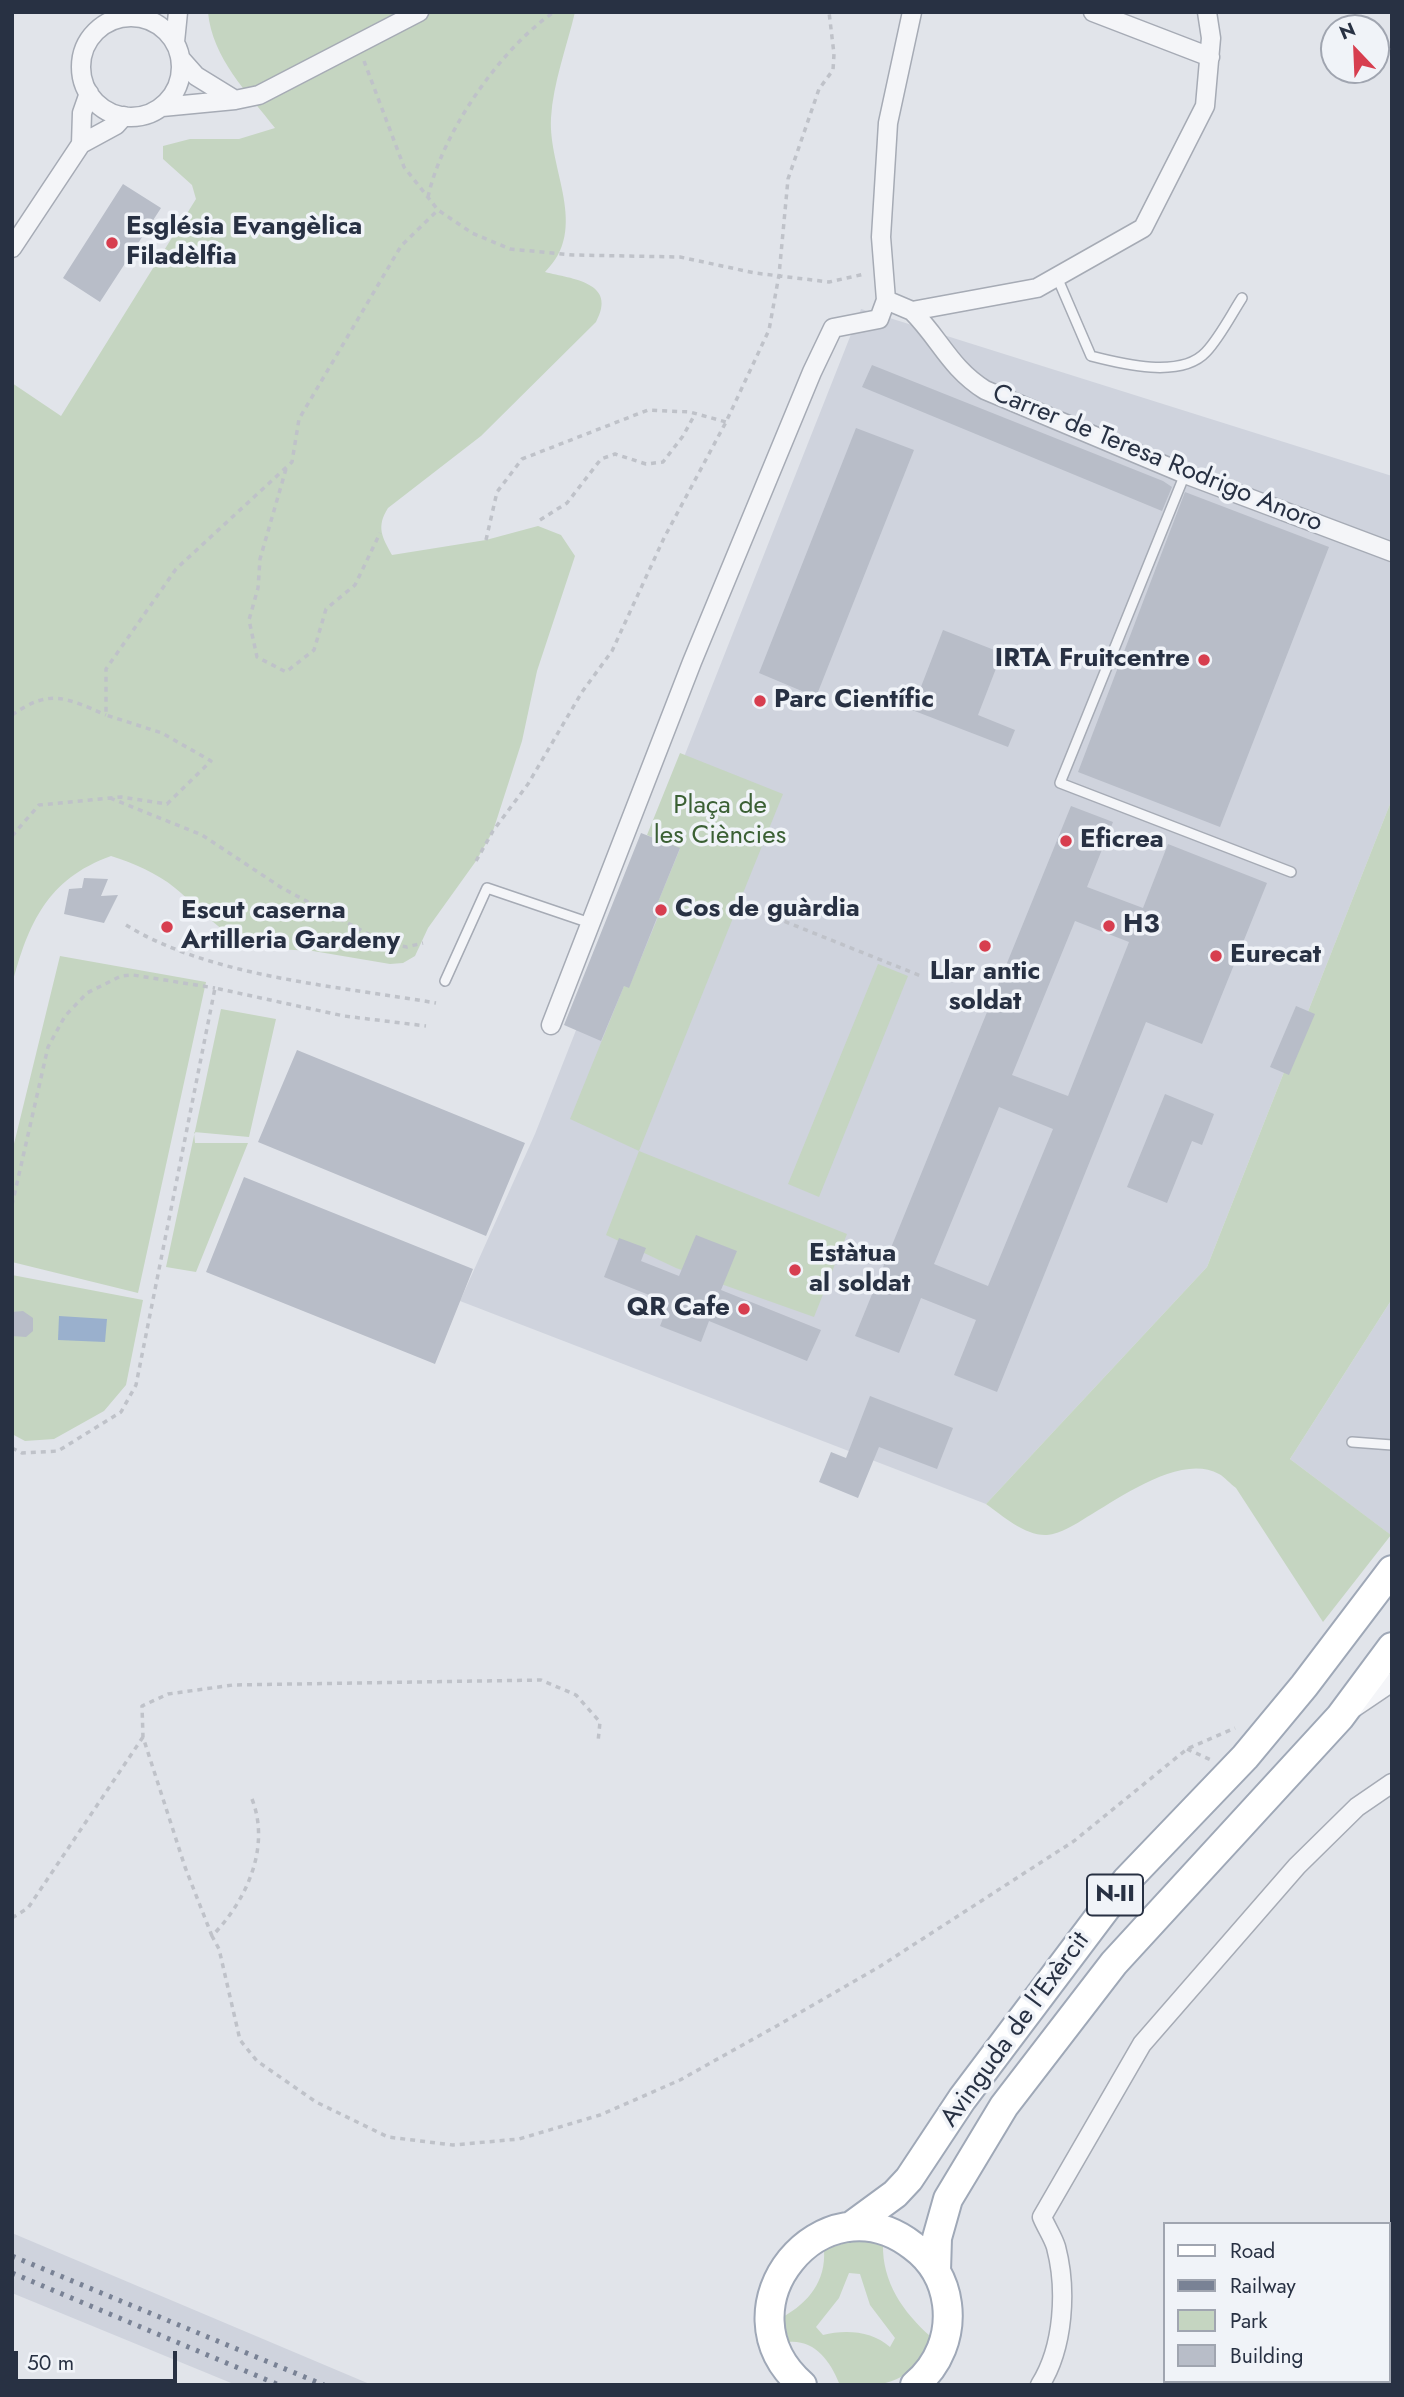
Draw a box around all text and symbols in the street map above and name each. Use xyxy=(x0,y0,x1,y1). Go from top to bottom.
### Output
north arrow xyxy=(1320,14,1390,84)
text: N xyxy=(1335,16,1360,46)
place label: Església Evangèlica Filadèlfia xyxy=(126,212,362,274)
marker: Església Evangèlica Filadèlfia xyxy=(104,235,120,251)
street label: Carrer de Teresa Rodrigo Anoro xyxy=(987,378,1327,540)
place label: IRTA Fruitcentre xyxy=(995,644,1190,676)
marker: IRTA Fruitcentre xyxy=(1196,652,1212,668)
place label: Parc Científic xyxy=(774,685,934,717)
marker: Parc Científic xyxy=(752,693,768,709)
park label: Plaça de les Ciències xyxy=(654,791,786,852)
place label: Eficrea xyxy=(1080,825,1164,857)
marker: Eficrea xyxy=(1058,833,1074,849)
place label: Cos de guàrdia xyxy=(675,894,860,926)
place label: Escut caserna Artilleria Gardeny xyxy=(181,896,400,958)
marker: Cos de guàrdia xyxy=(653,902,669,918)
place label: H3 xyxy=(1123,910,1160,942)
marker: H3 xyxy=(1101,918,1117,934)
marker: Escut caserna Artilleria Gardeny xyxy=(159,919,175,935)
marker: Llar antic soldat xyxy=(977,938,993,954)
place label: Eurecat xyxy=(1230,940,1321,972)
marker: Eurecat xyxy=(1208,948,1224,964)
place label: Llar antic soldat xyxy=(930,957,1040,1018)
place label: Estàtua al soldat xyxy=(809,1239,910,1300)
marker: Estàtua al soldat xyxy=(787,1262,803,1278)
place label: QR Cafe xyxy=(627,1293,730,1325)
marker: QR Cafe xyxy=(736,1301,752,1317)
road number: N-II xyxy=(1087,1874,1143,1916)
street label: Avinguda de l'Exèrcit xyxy=(935,1927,1097,2133)
legend xyxy=(1162,2222,1390,2383)
text: Road xyxy=(1230,2236,1275,2266)
text: Railway xyxy=(1230,2271,1296,2301)
text: Park xyxy=(1230,2306,1267,2336)
scale bar xyxy=(18,2338,180,2382)
text: Building xyxy=(1230,2341,1303,2371)
text: 50 m xyxy=(27,2348,74,2378)

